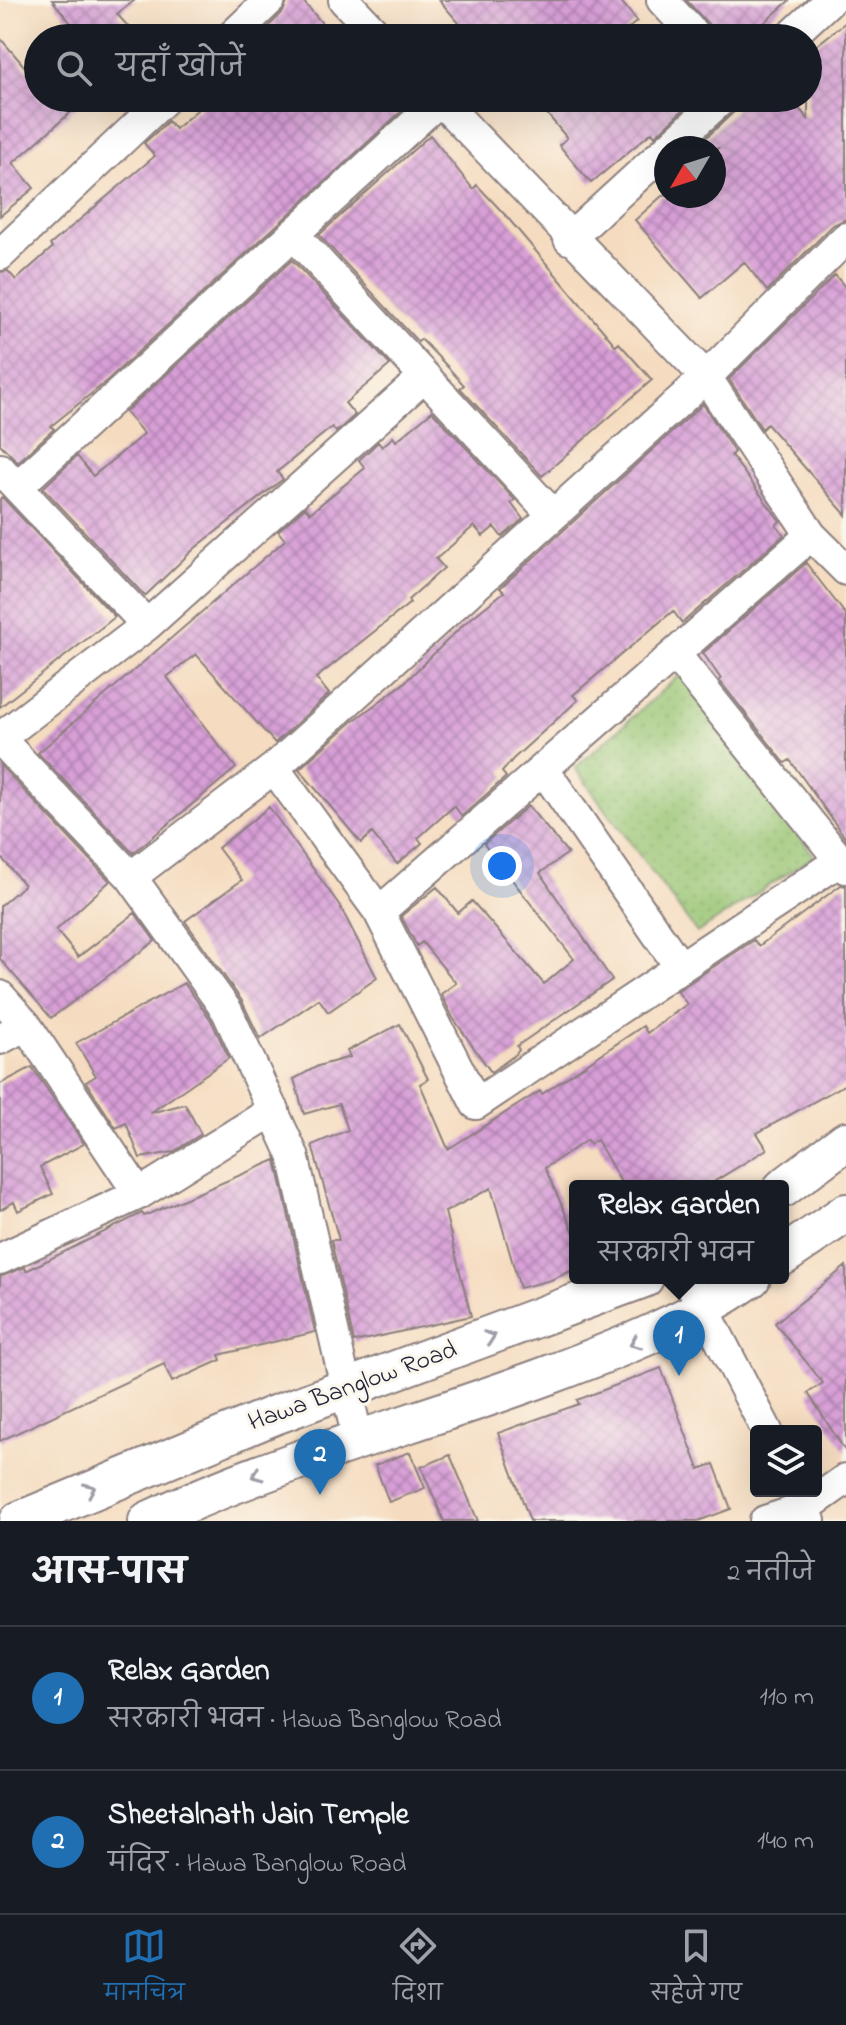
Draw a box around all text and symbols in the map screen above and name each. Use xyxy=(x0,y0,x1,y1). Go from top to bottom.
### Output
search box xyxy=(24,24,822,112)
icon: search xyxy=(52,46,96,90)
text: यहाँ खोजें xyxy=(116,47,245,91)
north arrow xyxy=(654,136,726,208)
your location xyxy=(482,846,522,886)
popup xyxy=(569,1180,789,1284)
text: Relax Garden xyxy=(598,1184,760,1228)
text: सरकारी भवन xyxy=(598,1236,754,1274)
pin: 1 xyxy=(653,1310,705,1376)
one-way arrow xyxy=(482,1330,496,1346)
street label: Hawa Banglow Road xyxy=(243,1331,463,1442)
one-way arrow xyxy=(629,1333,643,1349)
map controls xyxy=(750,1425,822,1497)
button: layers xyxy=(750,1425,822,1497)
pin: 2 xyxy=(294,1429,346,1495)
one-way arrow xyxy=(251,1465,265,1482)
one-way arrow xyxy=(82,1482,96,1499)
text: आस-पास xyxy=(32,1549,186,1599)
text: 2 नतीजे xyxy=(727,1555,814,1593)
text: Relax Garden xyxy=(108,1650,270,1694)
text: 1 xyxy=(54,1679,62,1717)
text: 110 m xyxy=(760,1679,814,1717)
text: सरकारी भवन · Hawa Banglow Road xyxy=(108,1702,502,1740)
text: Sheetalnath Jain Temple xyxy=(108,1794,409,1838)
text: 2 xyxy=(52,1823,64,1861)
text: 140 m xyxy=(757,1823,814,1861)
text: मंदिर · Hawa Banglow Road xyxy=(108,1846,406,1884)
tab: मानचित्र xyxy=(104,1924,185,2017)
tab: दिशा xyxy=(393,1924,443,2017)
tab: सहेजे गए xyxy=(651,1924,742,2017)

